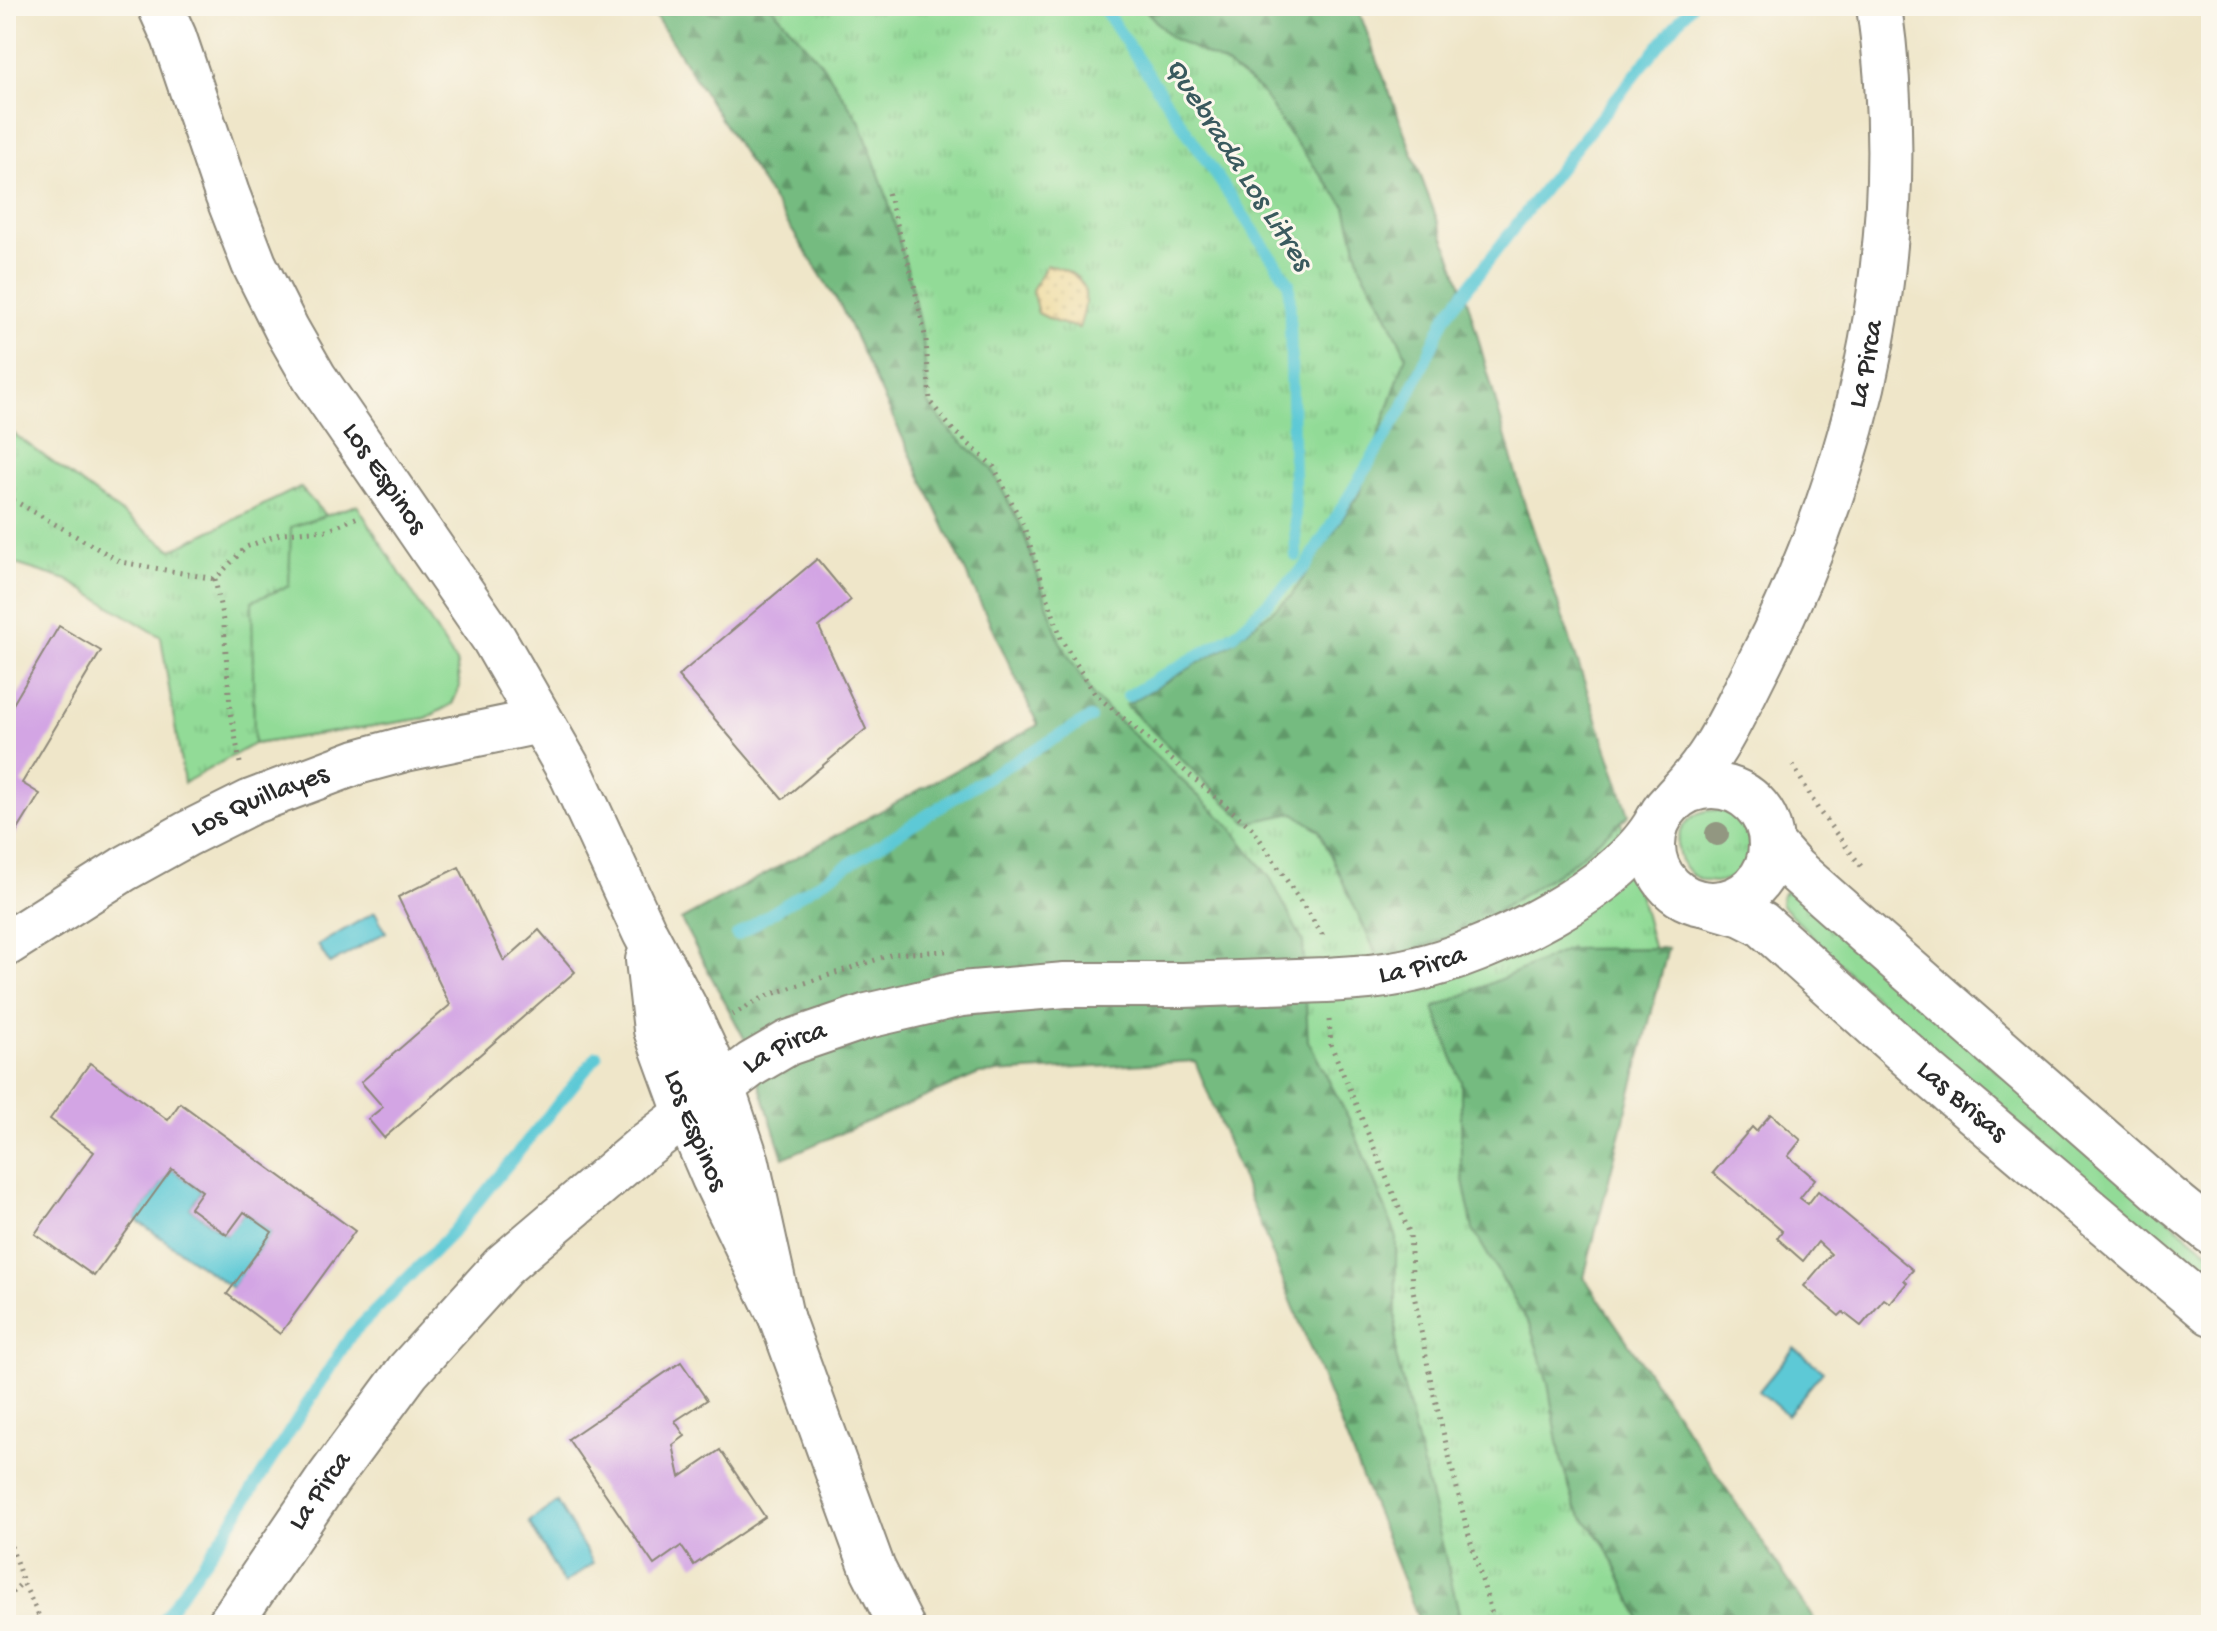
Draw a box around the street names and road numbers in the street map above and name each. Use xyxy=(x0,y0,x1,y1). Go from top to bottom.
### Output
street label: La Pirca xyxy=(1841,316,1892,412)
street label: Los Espinos xyxy=(334,417,434,541)
street label: Los Quillayes xyxy=(186,757,334,846)
street label: La Pirca xyxy=(1377,938,1472,992)
street label: La Pirca xyxy=(736,1014,832,1082)
street label: Las Brisas xyxy=(1909,1054,2014,1150)
street label: Los Espinos xyxy=(655,1065,735,1197)
street label: La Pirca xyxy=(281,1444,360,1537)

